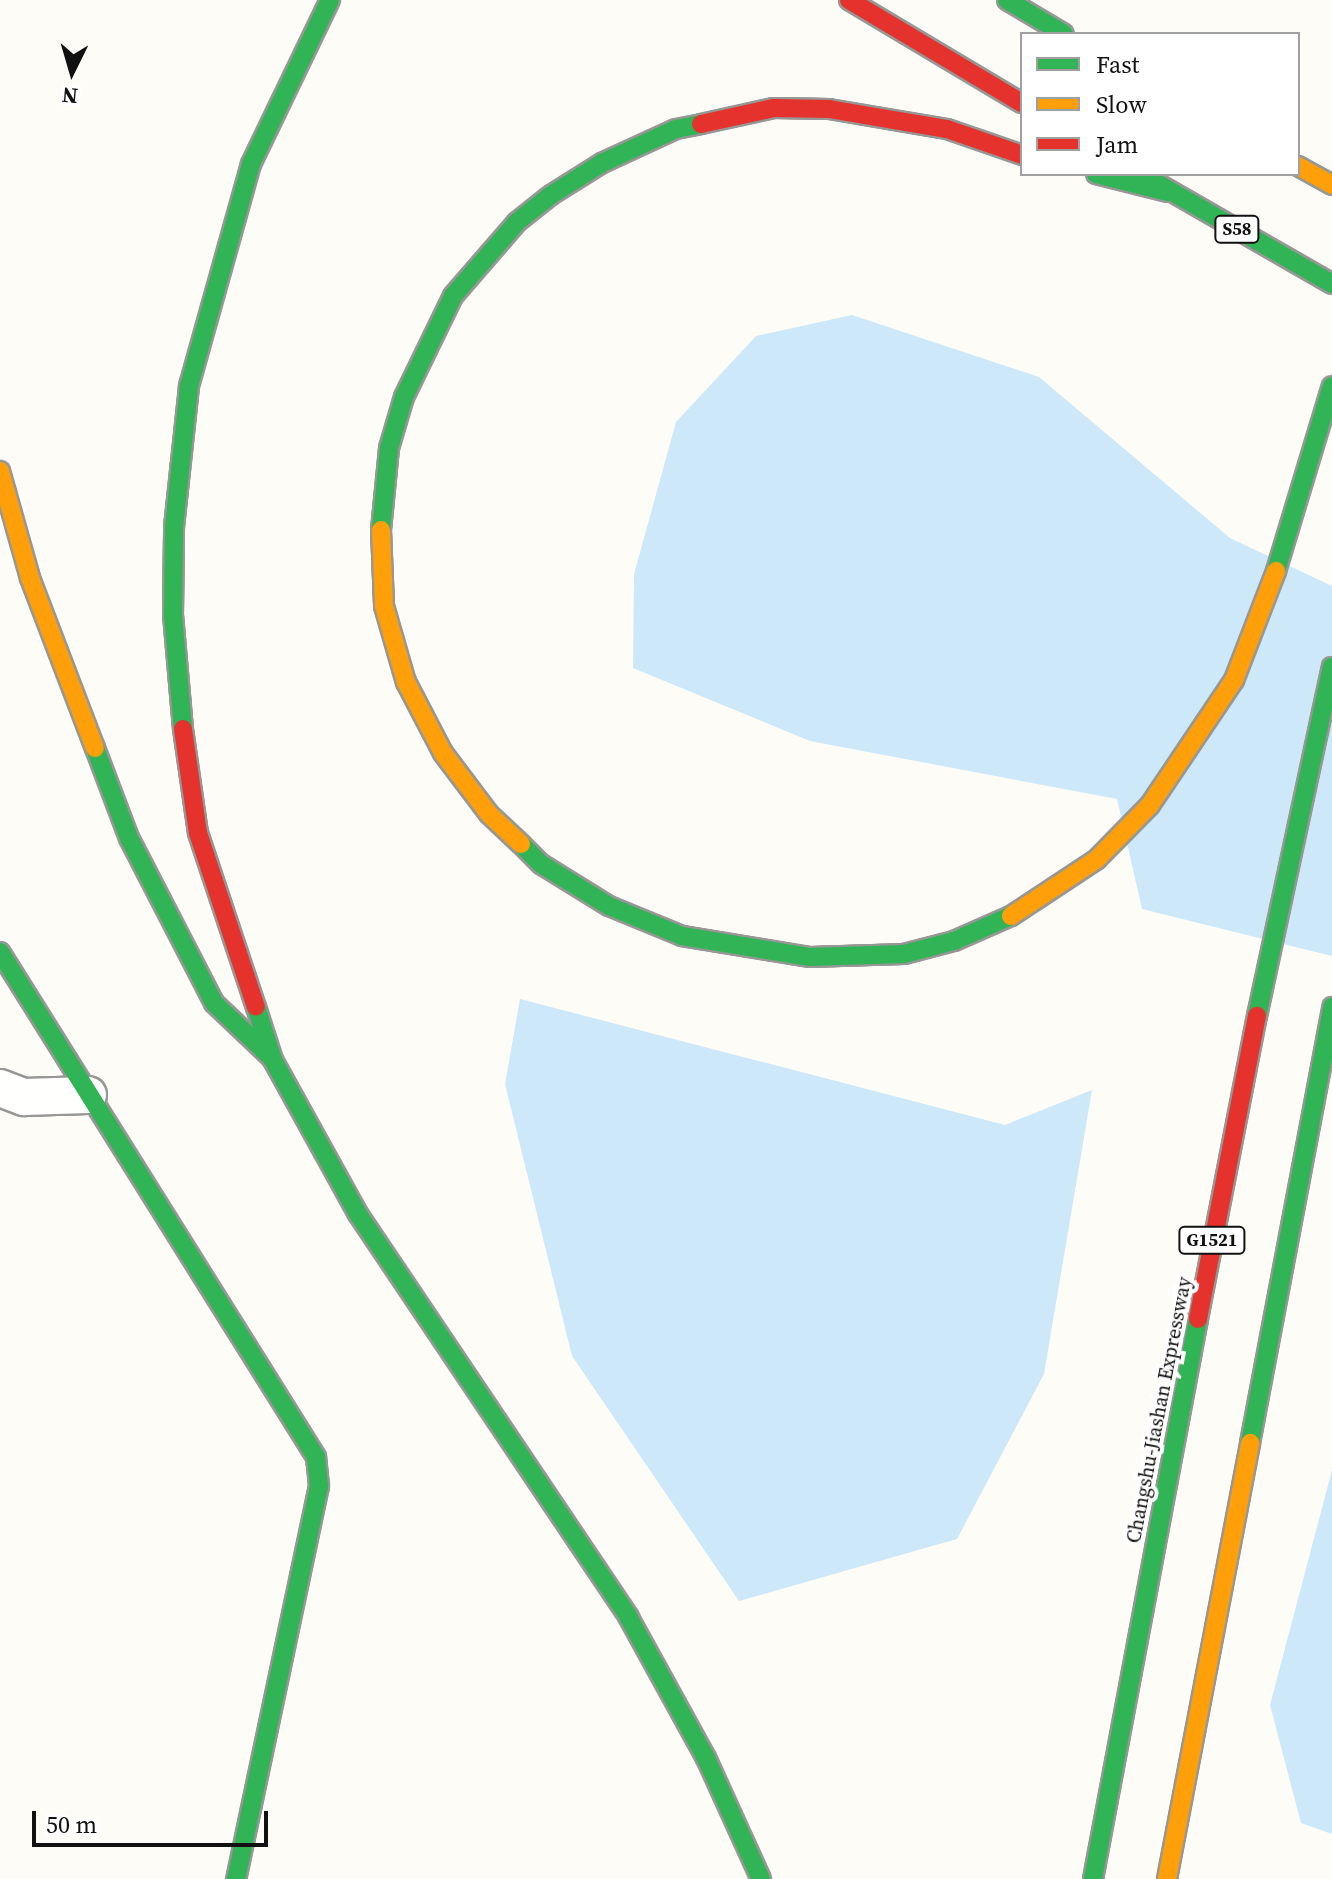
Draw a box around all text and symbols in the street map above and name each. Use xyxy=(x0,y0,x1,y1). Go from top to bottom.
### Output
north arrow xyxy=(32,32,112,112)
legend xyxy=(1020,32,1300,176)
text: Fast xyxy=(1096,48,1139,81)
text: N xyxy=(61,80,79,112)
text: Slow xyxy=(1096,88,1147,121)
text: Jam xyxy=(1096,128,1138,161)
road number: S58 xyxy=(1213,215,1261,243)
road number: G1521 xyxy=(1178,1226,1246,1254)
street label: Changshu-Jiashan Expressway xyxy=(1121,1275,1197,1545)
scale bar xyxy=(36,1795,272,1845)
text: 50 m xyxy=(46,1808,97,1841)

